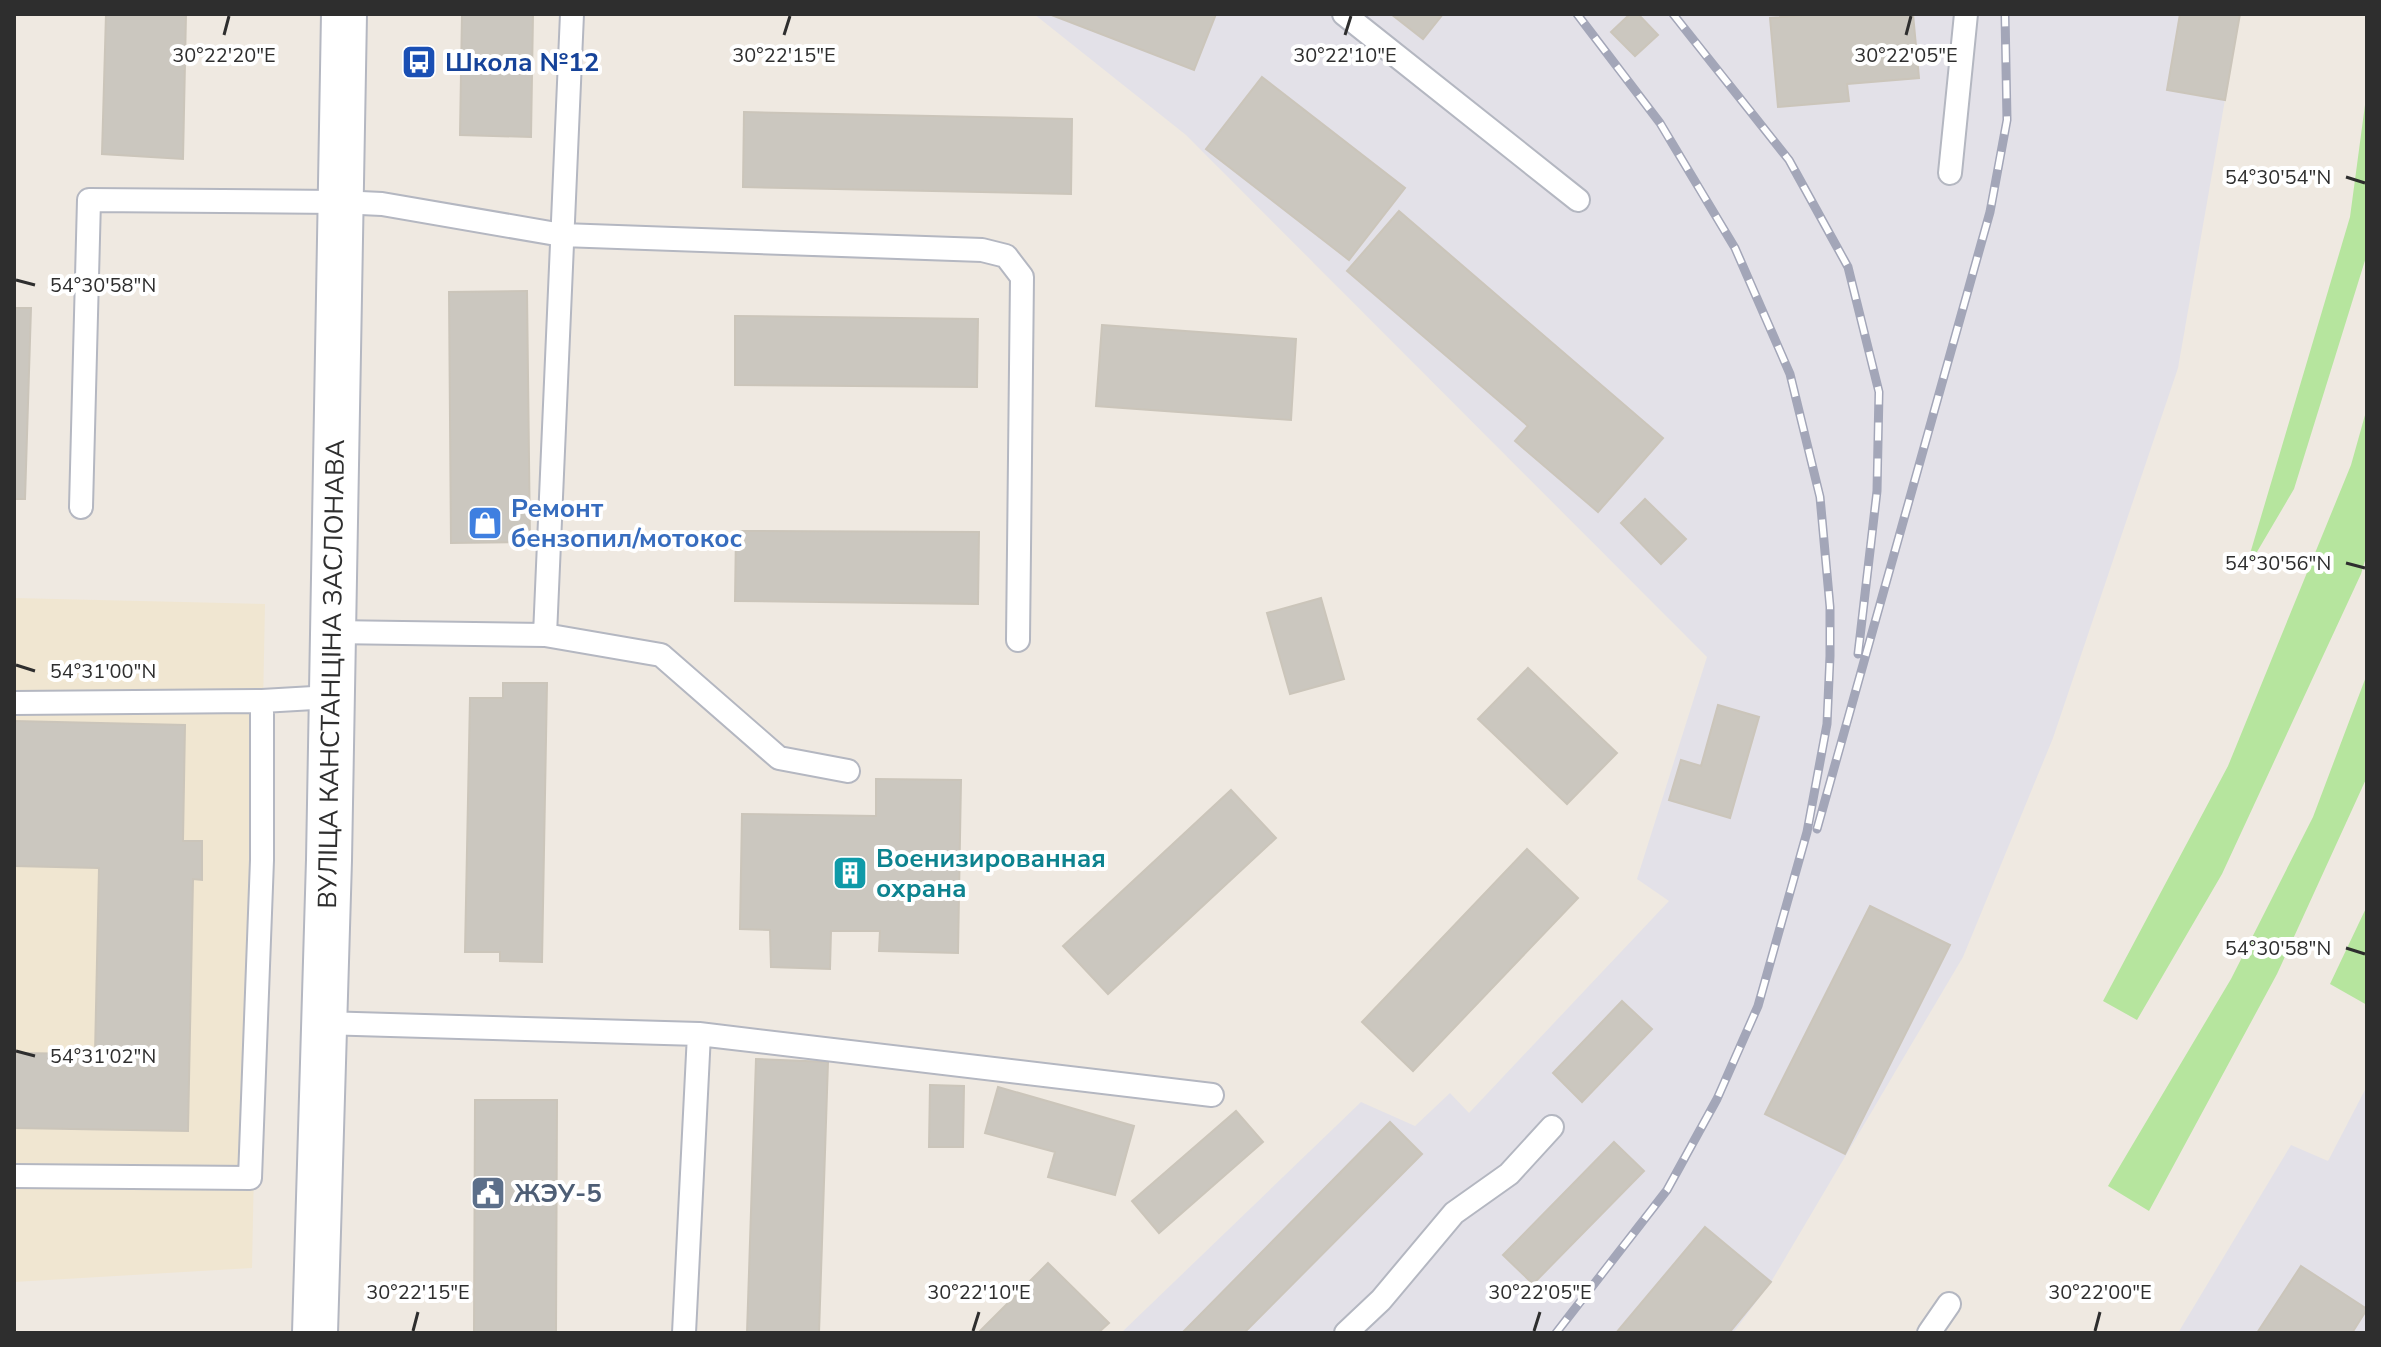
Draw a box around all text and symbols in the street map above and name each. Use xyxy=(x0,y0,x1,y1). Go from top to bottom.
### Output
text: 30°22'20"E xyxy=(172,42,276,69)
text: 30°22'15"E xyxy=(732,42,836,69)
text: 30°22'10"E xyxy=(1293,42,1397,69)
text: 30°22'05"E xyxy=(1854,42,1958,69)
bus stop icon: Школа №12 xyxy=(400,43,438,81)
place label: Школа №12 xyxy=(445,45,599,80)
text: 54°30'54"N xyxy=(2225,164,2331,191)
text: 54°30'58"N xyxy=(50,272,156,299)
street label: ВУЛІЦА КАНСТАНЦІНА ЗАСЛОНАВА xyxy=(310,439,353,909)
place label: Ремонт бензопил/мотокос xyxy=(511,491,743,556)
shop icon: Ремонт бензопил/мотокос xyxy=(466,504,504,542)
text: 54°30'56"N xyxy=(2225,550,2331,577)
text: 54°31'00"N xyxy=(50,658,156,685)
place label: Военизированная охрана xyxy=(876,841,1106,906)
building icon: Военизированная охрана xyxy=(831,854,869,892)
text: 54°30'58"N xyxy=(2225,935,2331,962)
text: 54°31'02"N xyxy=(50,1043,156,1070)
public building icon: ЖЭУ-5 xyxy=(469,1174,507,1212)
place label: ЖЭУ-5 xyxy=(514,1176,602,1211)
text: 30°22'15"E xyxy=(366,1279,470,1306)
text: 30°22'10"E xyxy=(927,1279,1031,1306)
text: 30°22'05"E xyxy=(1488,1279,1592,1306)
text: 30°22'00"E xyxy=(2048,1279,2152,1306)

